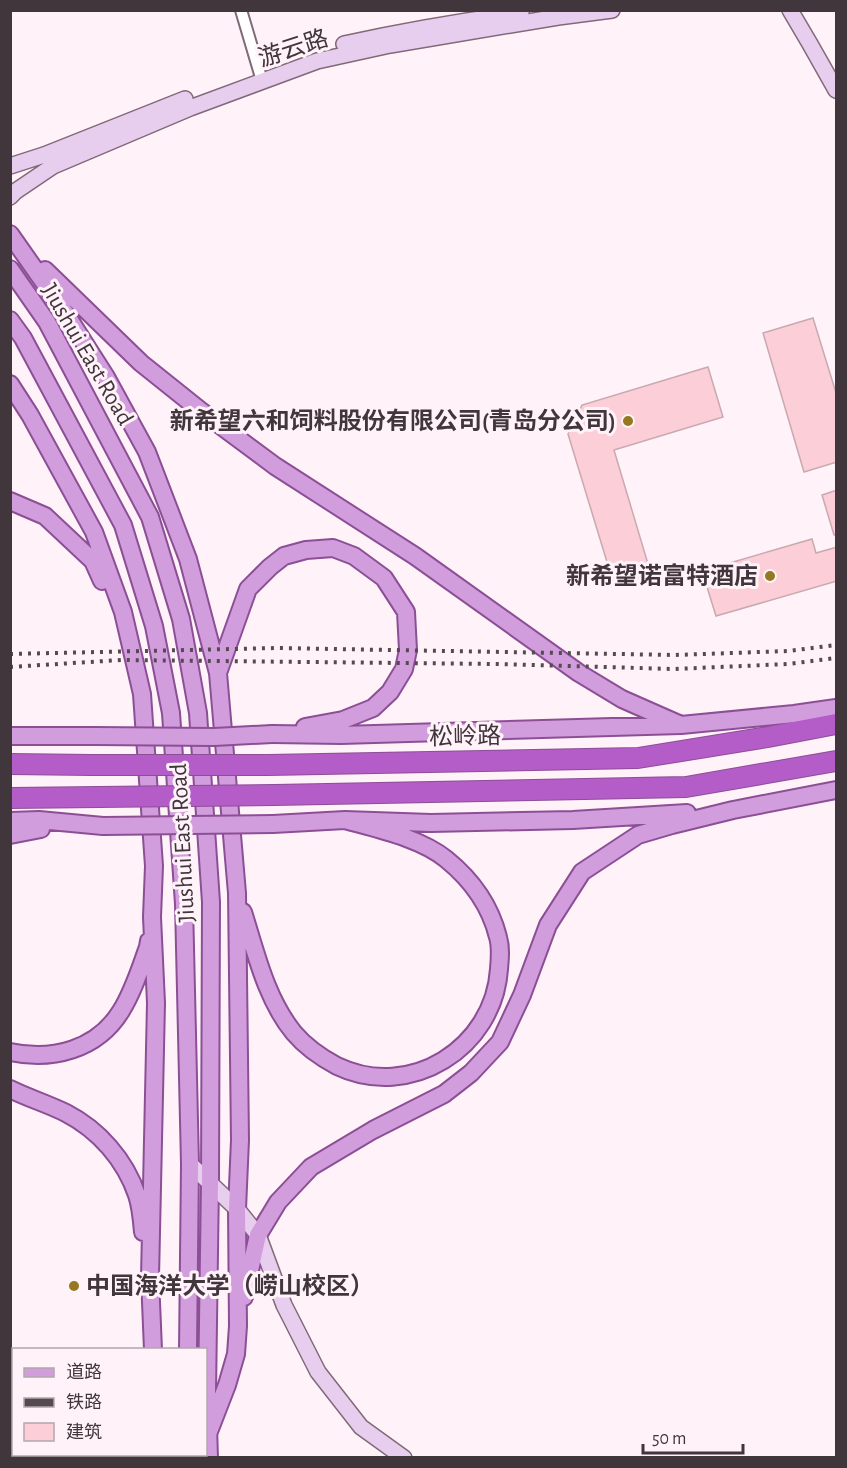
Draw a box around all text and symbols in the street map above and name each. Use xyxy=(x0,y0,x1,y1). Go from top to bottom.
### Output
street label: 游云路 xyxy=(255,25,331,71)
street label: Jiushui East Road xyxy=(37,280,137,429)
place label: 新希望六和饲料股份有限公司(青岛分公司) xyxy=(170,408,616,434)
marker: 新希望六和饲料股份有限公司(青岛分公司) xyxy=(621,414,635,428)
place label: 新希望诺富特酒店 xyxy=(566,563,758,589)
marker: 新希望诺富特酒店 xyxy=(763,569,777,583)
street label: 松岭路 xyxy=(429,722,501,750)
street label: Jiushui East Road xyxy=(167,763,199,923)
place label: 中国海洋大学（崂山校区） xyxy=(86,1273,374,1299)
marker: 中国海洋大学（崂山校区） xyxy=(67,1279,81,1293)
legend xyxy=(12,1348,207,1456)
text: 道路 xyxy=(66,1362,102,1382)
text: 铁路 xyxy=(66,1392,102,1412)
scale bar xyxy=(643,1417,744,1455)
text: 建筑 xyxy=(66,1422,102,1442)
text: 50 m xyxy=(652,1430,686,1448)

